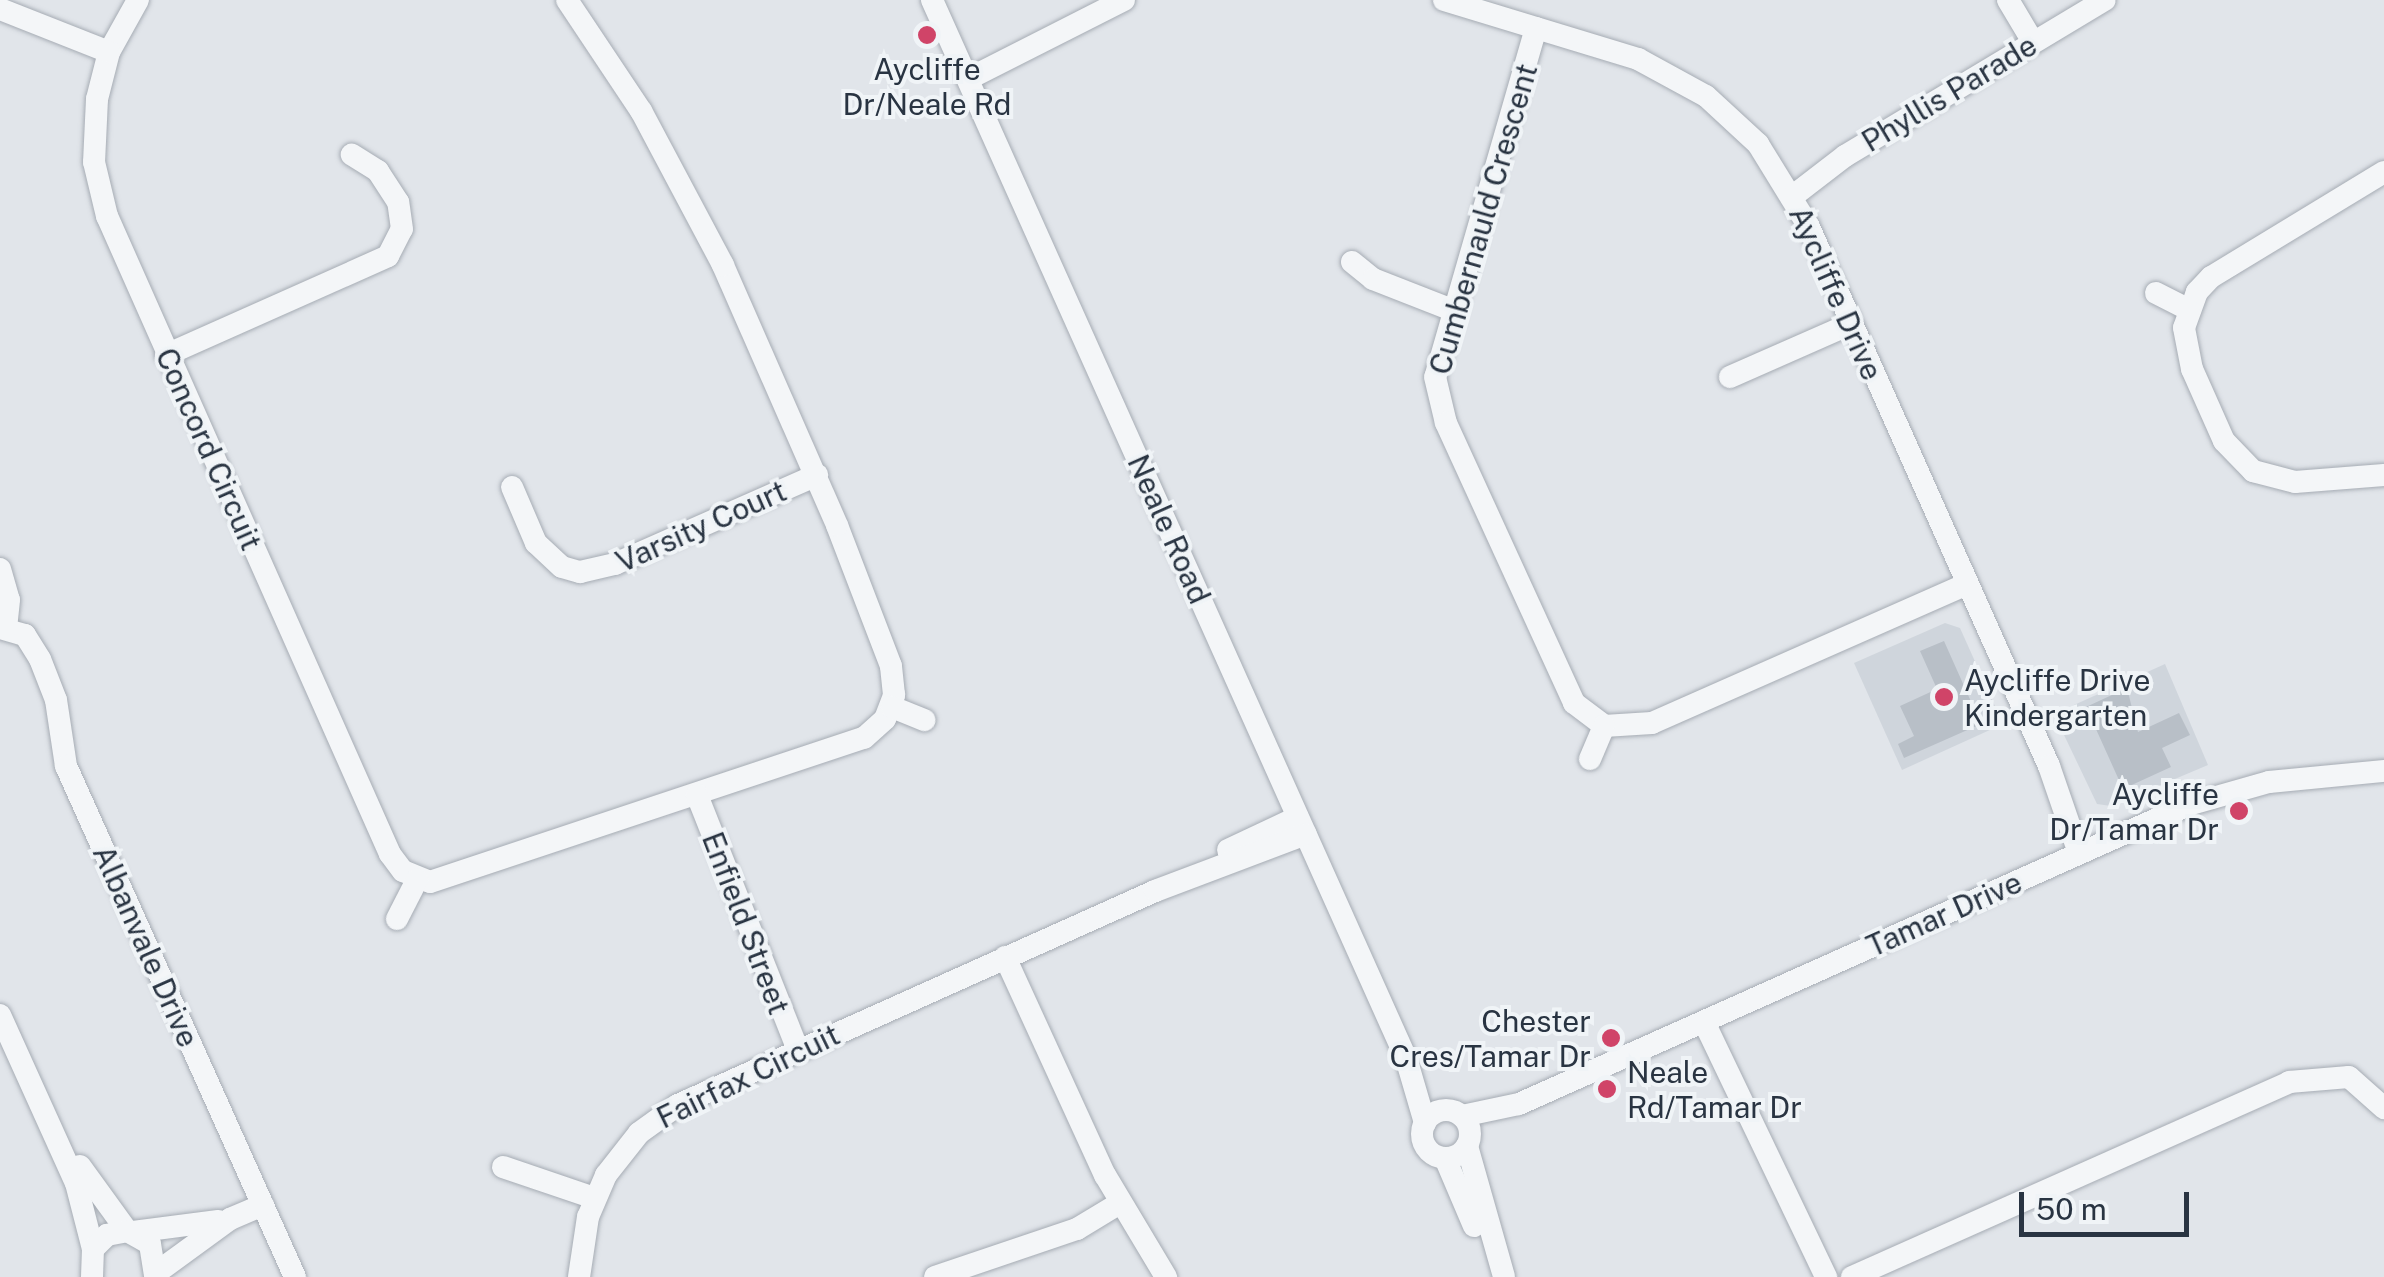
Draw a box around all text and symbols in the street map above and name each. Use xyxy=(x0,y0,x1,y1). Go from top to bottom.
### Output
marker: Aycliffe Dr/Neale Rd xyxy=(916,24,938,46)
street label: Phyllis Parade xyxy=(1855,27,2043,159)
place label: Aycliffe Dr/Neale Rd xyxy=(842,51,1012,122)
street label: Cumbernauld Crescent xyxy=(1421,59,1545,379)
street label: Aycliffe Drive xyxy=(1782,200,1890,386)
street label: Concord Circuit xyxy=(148,342,270,556)
street label: Neale Road xyxy=(1120,449,1218,609)
street label: Varsity Court xyxy=(610,472,792,580)
place label: Aycliffe Drive Kindergarten xyxy=(1964,662,2151,732)
marker: Aycliffe Drive Kindergarten xyxy=(1933,686,1955,708)
place label: Aycliffe Dr/Tamar Dr xyxy=(2049,776,2219,846)
marker: Aycliffe Dr/Tamar Dr xyxy=(2228,800,2250,822)
street label: Enfield Street xyxy=(695,827,797,1019)
street label: Albanvale Drive xyxy=(85,840,207,1052)
street label: Tamar Drive xyxy=(1861,864,2027,964)
place label: Chester Cres/Tamar Dr xyxy=(1390,1003,1591,1074)
street label: Fairfax Circuit xyxy=(651,1016,845,1136)
marker: Chester Cres/Tamar Dr xyxy=(1600,1027,1622,1049)
place label: Neale Rd/Tamar Dr xyxy=(1627,1054,1802,1124)
marker: Neale Rd/Tamar Dr xyxy=(1596,1078,1618,1100)
scale bar xyxy=(2024,1172,2194,1234)
text: 50 m xyxy=(2036,1191,2107,1227)

